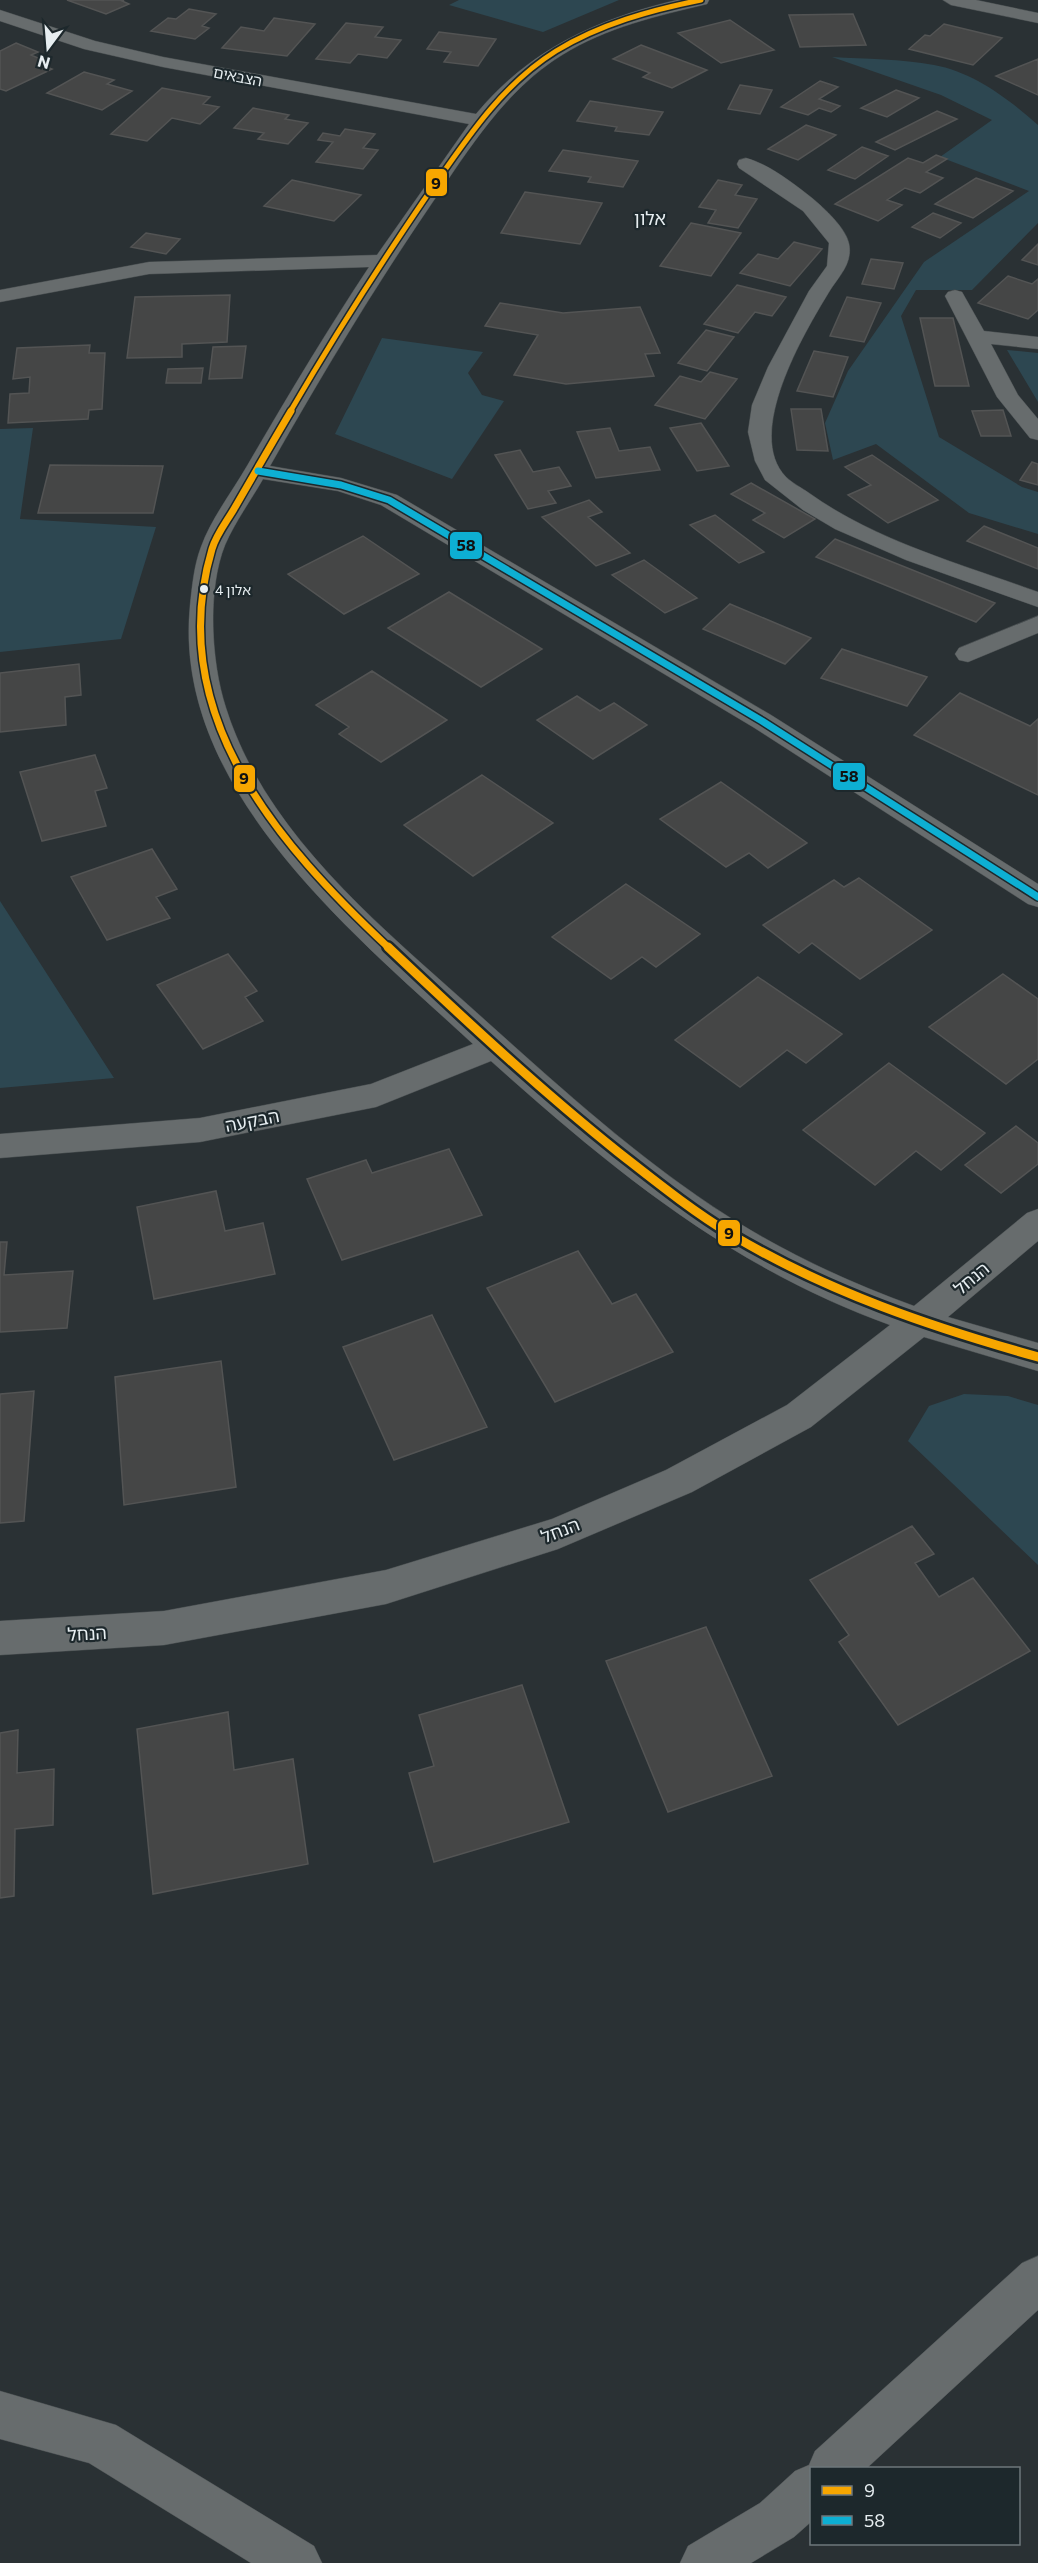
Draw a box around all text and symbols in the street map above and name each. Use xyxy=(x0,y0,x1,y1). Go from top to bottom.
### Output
north arrow xyxy=(18,18,78,78)
text: N xyxy=(35,52,52,74)
street label: הצבאים xyxy=(212,62,264,90)
line badge: 9 xyxy=(425,168,448,197)
text: 9 xyxy=(431,173,441,192)
district label: אלון xyxy=(634,207,666,229)
line badge: 58 xyxy=(449,531,483,560)
text: 58 xyxy=(456,535,476,554)
place label: אלון 4 xyxy=(215,581,251,598)
marker: אלון 4 xyxy=(198,583,210,595)
line badge: 58 xyxy=(832,762,866,791)
line badge: 9 xyxy=(233,764,256,793)
text: 58 xyxy=(839,766,859,785)
text: 9 xyxy=(239,768,249,787)
street label: הבקעה xyxy=(223,1104,281,1136)
line badge: 9 xyxy=(717,1219,741,1247)
text: 9 xyxy=(724,1223,734,1242)
street label: הנחל xyxy=(949,1257,993,1299)
street label: הנחל xyxy=(538,1513,582,1547)
street label: הנחל xyxy=(67,1621,107,1645)
legend xyxy=(810,2467,1020,2545)
text: 9 xyxy=(864,2479,875,2501)
text: 58 xyxy=(864,2509,885,2531)

